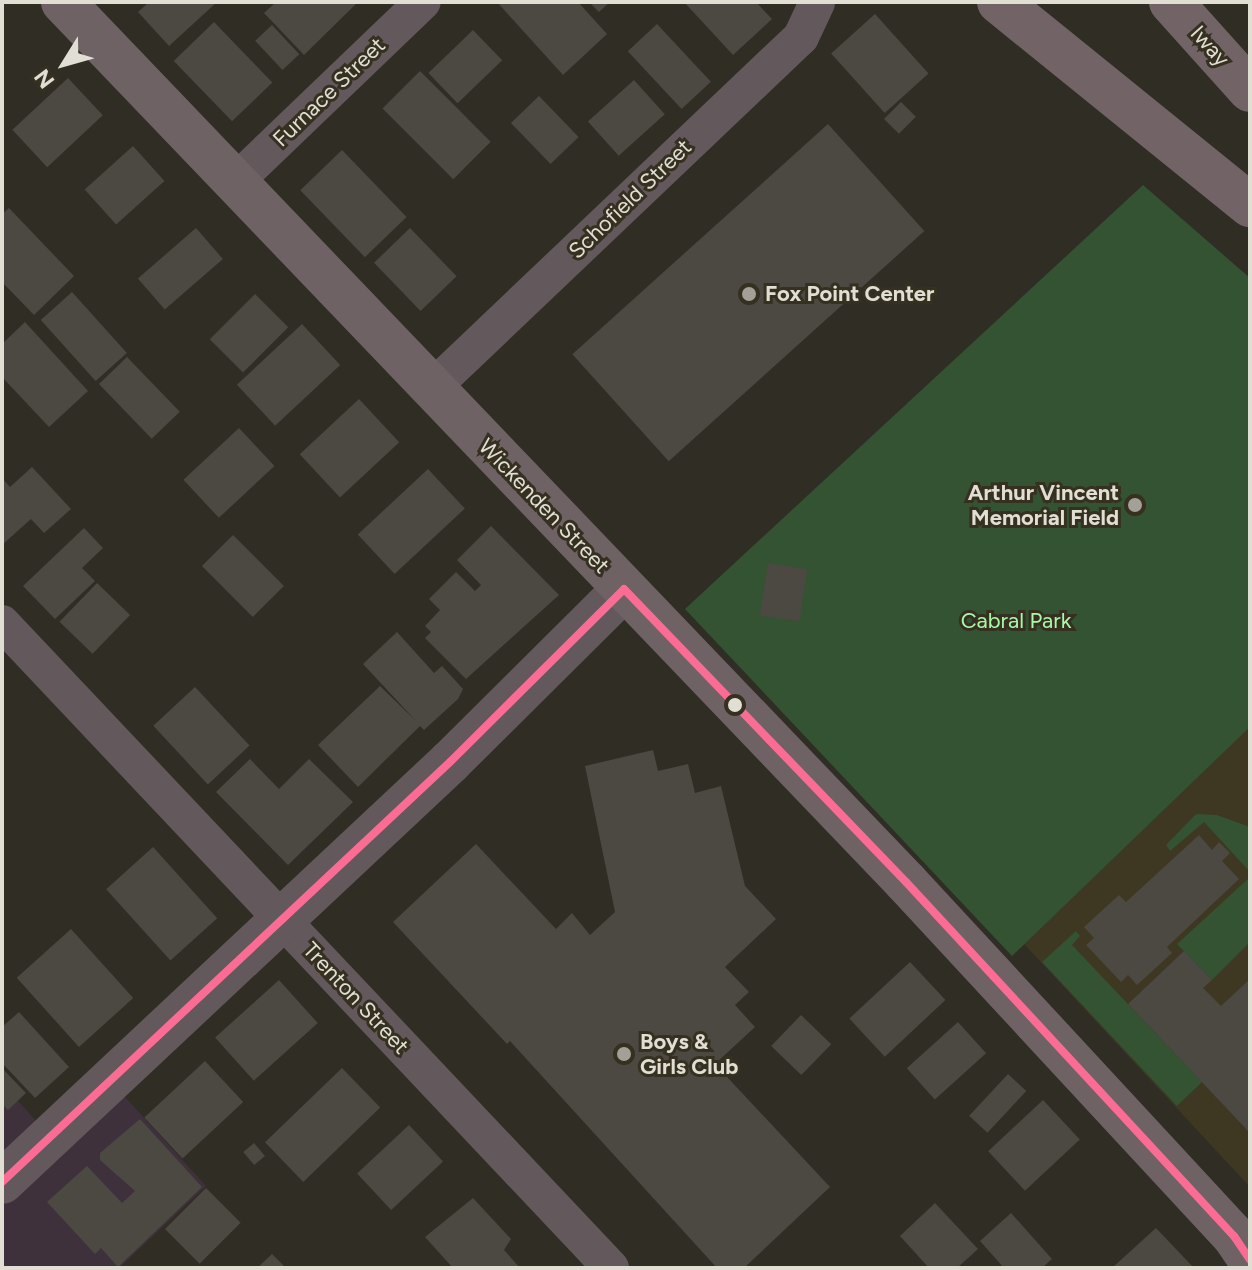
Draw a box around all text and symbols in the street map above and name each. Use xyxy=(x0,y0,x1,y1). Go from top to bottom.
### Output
street label: Iway xyxy=(1185,20,1235,72)
north arrow xyxy=(24,24,104,104)
street label: Furnace Street xyxy=(267,32,391,152)
text: N xyxy=(29,64,60,94)
street label: Schofield Street xyxy=(563,134,697,264)
place label: Fox Point Center xyxy=(765,281,934,307)
marker: Fox Point Center xyxy=(740,285,758,303)
street label: Wickenden Street xyxy=(473,433,615,579)
place label: Arthur Vincent Memorial Field xyxy=(968,479,1119,530)
marker: Arthur Vincent Memorial Field xyxy=(1126,496,1144,514)
park label: Cabral Park xyxy=(961,608,1071,634)
unlabelled marker xyxy=(727,697,743,713)
street label: Trenton Street xyxy=(298,937,414,1059)
place label: Boys & Girls Club xyxy=(640,1028,738,1080)
marker: Boys & Girls Club xyxy=(615,1045,633,1063)

